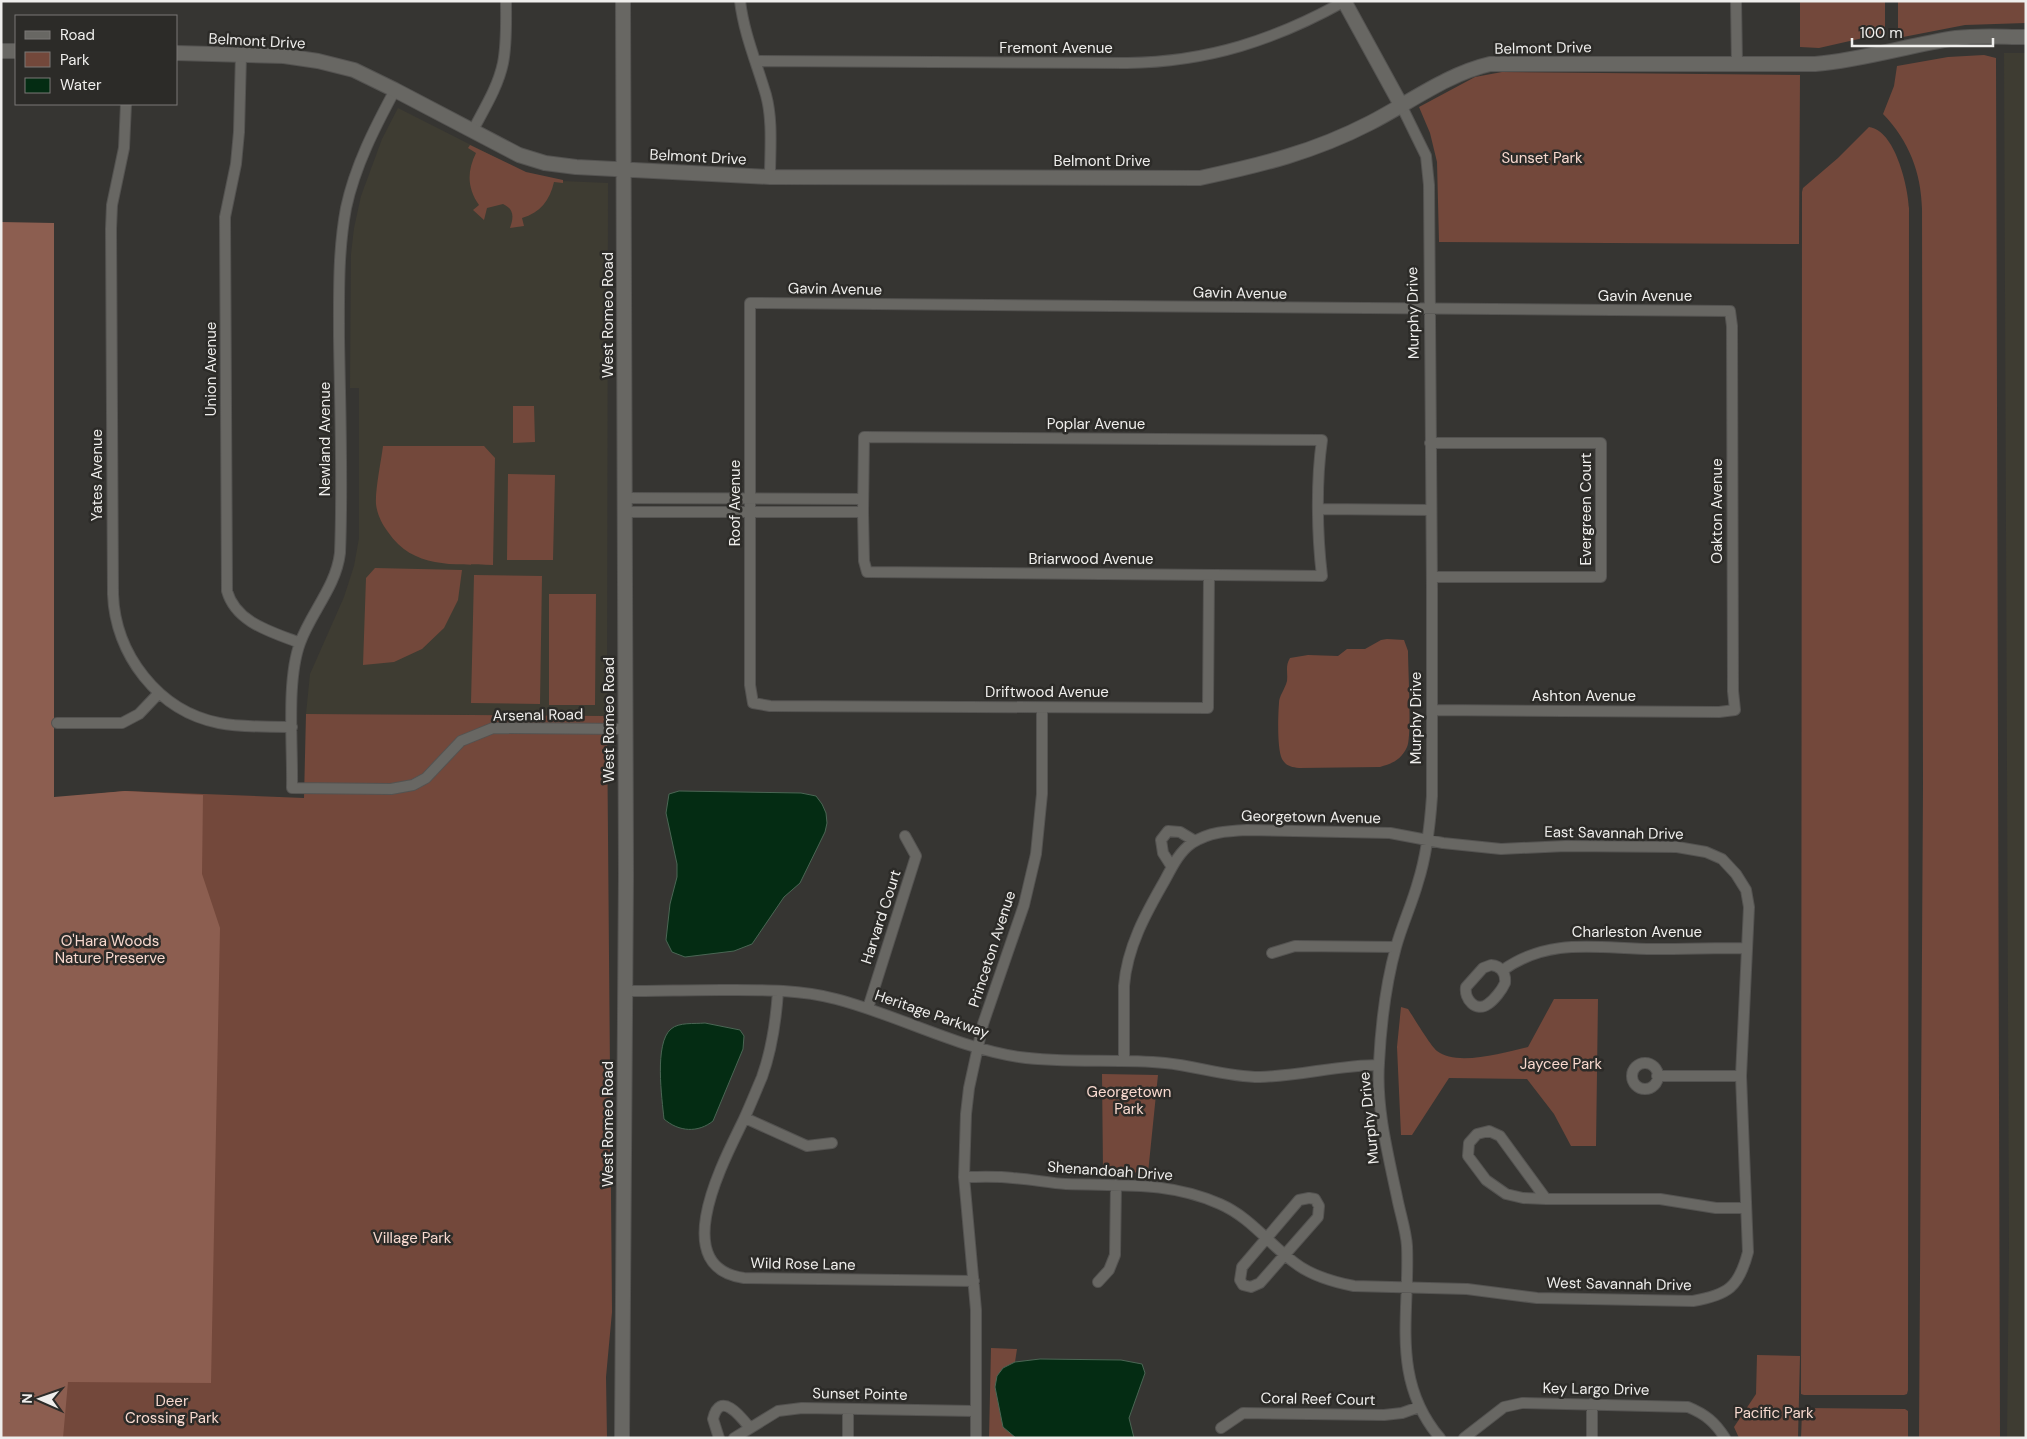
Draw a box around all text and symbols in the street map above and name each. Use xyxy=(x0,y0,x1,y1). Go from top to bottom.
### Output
legend xyxy=(15,15,178,105)
scale bar xyxy=(1852,15,1993,47)
text: 100 m xyxy=(1860,23,1903,43)
text: Road xyxy=(60,25,95,45)
street label: Belmont Drive xyxy=(208,28,306,54)
street label: Belmont Drive xyxy=(1494,37,1592,59)
street label: Fremont Avenue xyxy=(999,38,1113,58)
text: Park xyxy=(60,50,90,70)
text: Water xyxy=(60,75,102,95)
street label: Belmont Drive xyxy=(649,144,747,170)
park label: Sunset Park xyxy=(1501,148,1583,168)
street label: Belmont Drive xyxy=(1053,151,1151,171)
street label: West Romeo Road xyxy=(598,252,618,378)
street label: Murphy Drive xyxy=(1402,267,1424,359)
street label: Gavin Avenue xyxy=(788,278,882,300)
street label: Gavin Avenue xyxy=(1193,282,1287,304)
street label: Gavin Avenue xyxy=(1598,286,1692,306)
street label: Union Avenue xyxy=(201,322,221,416)
street label: Newland Avenue xyxy=(315,382,335,496)
street label: Poplar Avenue xyxy=(1047,414,1145,434)
street label: Yates Avenue xyxy=(87,429,107,521)
street label: Evergreen Court xyxy=(1576,452,1596,565)
street label: Oakton Avenue xyxy=(1707,458,1727,564)
street label: Roof Avenue xyxy=(725,460,745,546)
street label: Briarwood Avenue xyxy=(1028,549,1154,569)
street label: West Romeo Road xyxy=(599,657,619,783)
street label: Murphy Drive xyxy=(1406,672,1426,764)
street label: Driftwood Avenue xyxy=(985,682,1109,702)
street label: Ashton Avenue xyxy=(1532,686,1636,706)
street label: Arsenal Road xyxy=(493,704,583,726)
street label: Georgetown Avenue xyxy=(1241,806,1381,828)
street label: East Savannah Drive xyxy=(1544,822,1684,844)
street label: Harvard Court xyxy=(856,867,906,967)
street label: Princeton Avenue xyxy=(964,888,1020,1010)
street label: Charleston Avenue xyxy=(1572,922,1702,942)
park label: O'Hara Woods Nature Preserve xyxy=(55,931,165,968)
street label: Heritage Parkway xyxy=(872,985,992,1043)
park label: Jaycee Park xyxy=(1520,1054,1603,1074)
street label: West Romeo Road xyxy=(598,1061,618,1187)
street label: Murphy Drive xyxy=(1354,1071,1384,1165)
park label: Georgetown Park xyxy=(1087,1082,1171,1119)
street label: Shenandoah Drive xyxy=(1047,1157,1173,1185)
park label: Village Park xyxy=(373,1228,452,1248)
street label: Wild Rose Lane xyxy=(750,1253,856,1275)
street label: West Savannah Drive xyxy=(1546,1273,1692,1295)
north arrow xyxy=(15,1374,65,1424)
street label: Key Largo Drive xyxy=(1542,1378,1650,1400)
street label: Sunset Pointe xyxy=(812,1383,908,1405)
street label: Coral Reef Court xyxy=(1260,1388,1376,1410)
park label: Deer Crossing Park xyxy=(125,1391,220,1428)
text: N xyxy=(18,1393,36,1404)
park label: Pacific Park xyxy=(1734,1403,1814,1423)

